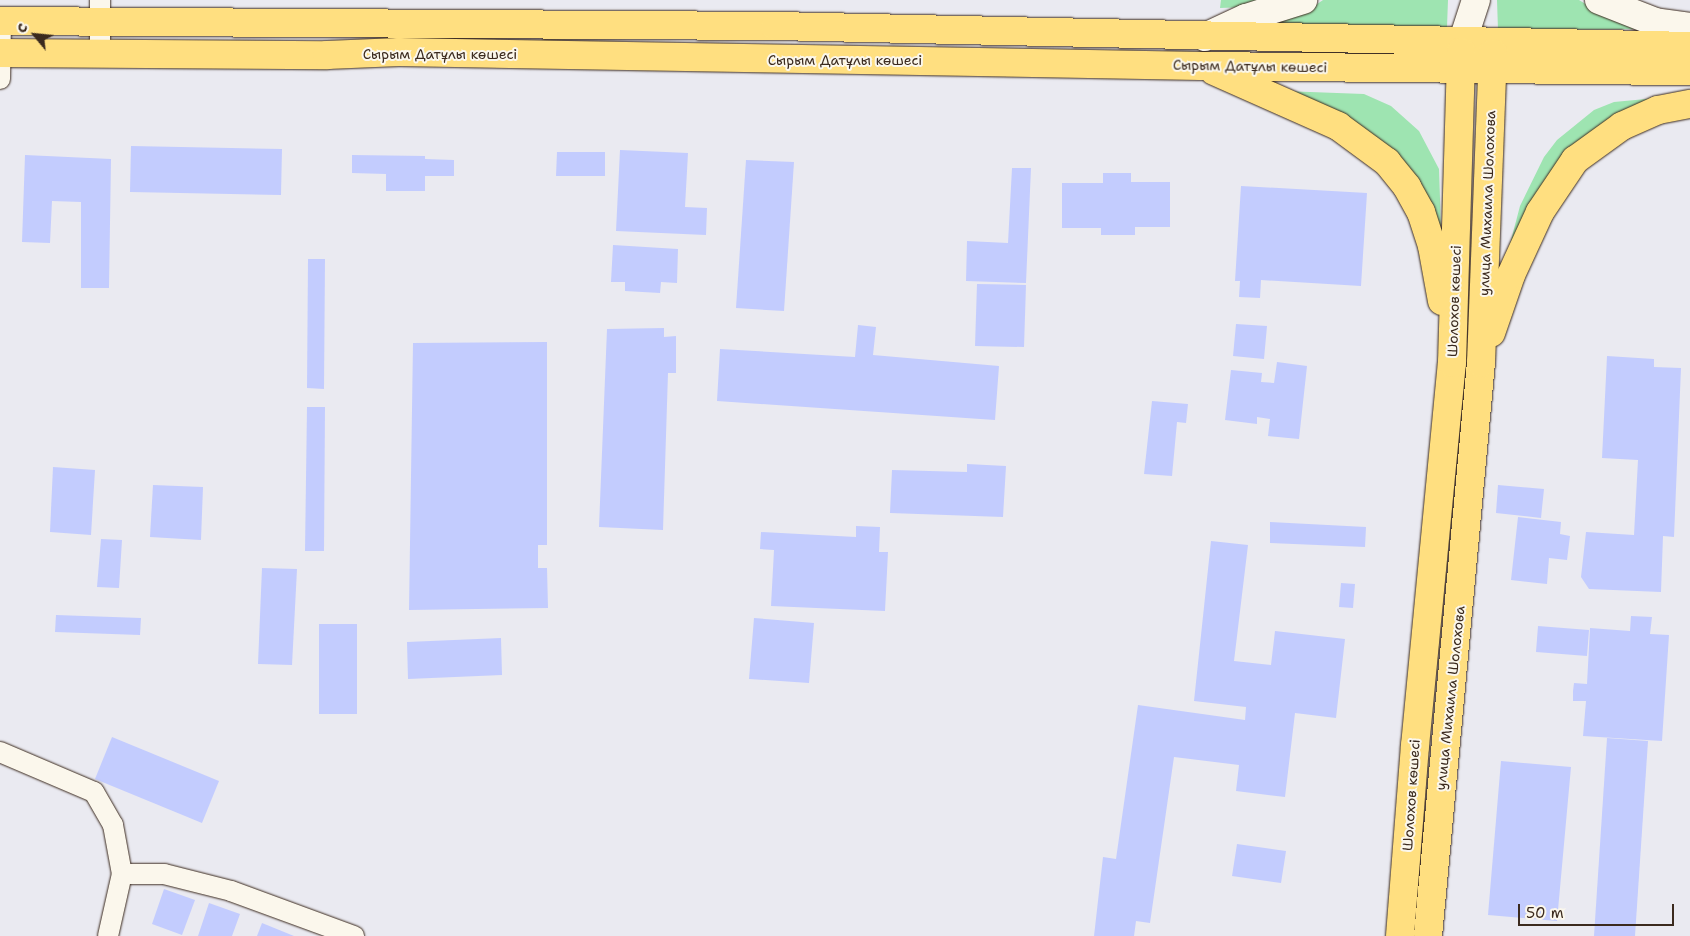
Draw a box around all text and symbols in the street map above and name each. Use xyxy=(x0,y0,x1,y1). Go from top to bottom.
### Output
north arrow xyxy=(10,10,60,60)
text: С xyxy=(12,20,32,36)
street label: Сырым Датұлы көшесі xyxy=(363,46,517,62)
street label: Сырым Датұлы көшесі xyxy=(768,52,922,68)
street label: Сырым Датұлы көшесі xyxy=(1173,56,1327,76)
street label: улица Михаила Шолохова xyxy=(1475,110,1499,296)
street label: Шолохов көшесі xyxy=(1444,245,1464,357)
street label: улица Михаила Шолохова xyxy=(1432,605,1468,791)
street label: Шолохов көшесі xyxy=(1399,739,1423,851)
scale bar xyxy=(1520,894,1676,926)
text: 50 m xyxy=(1526,903,1564,923)

